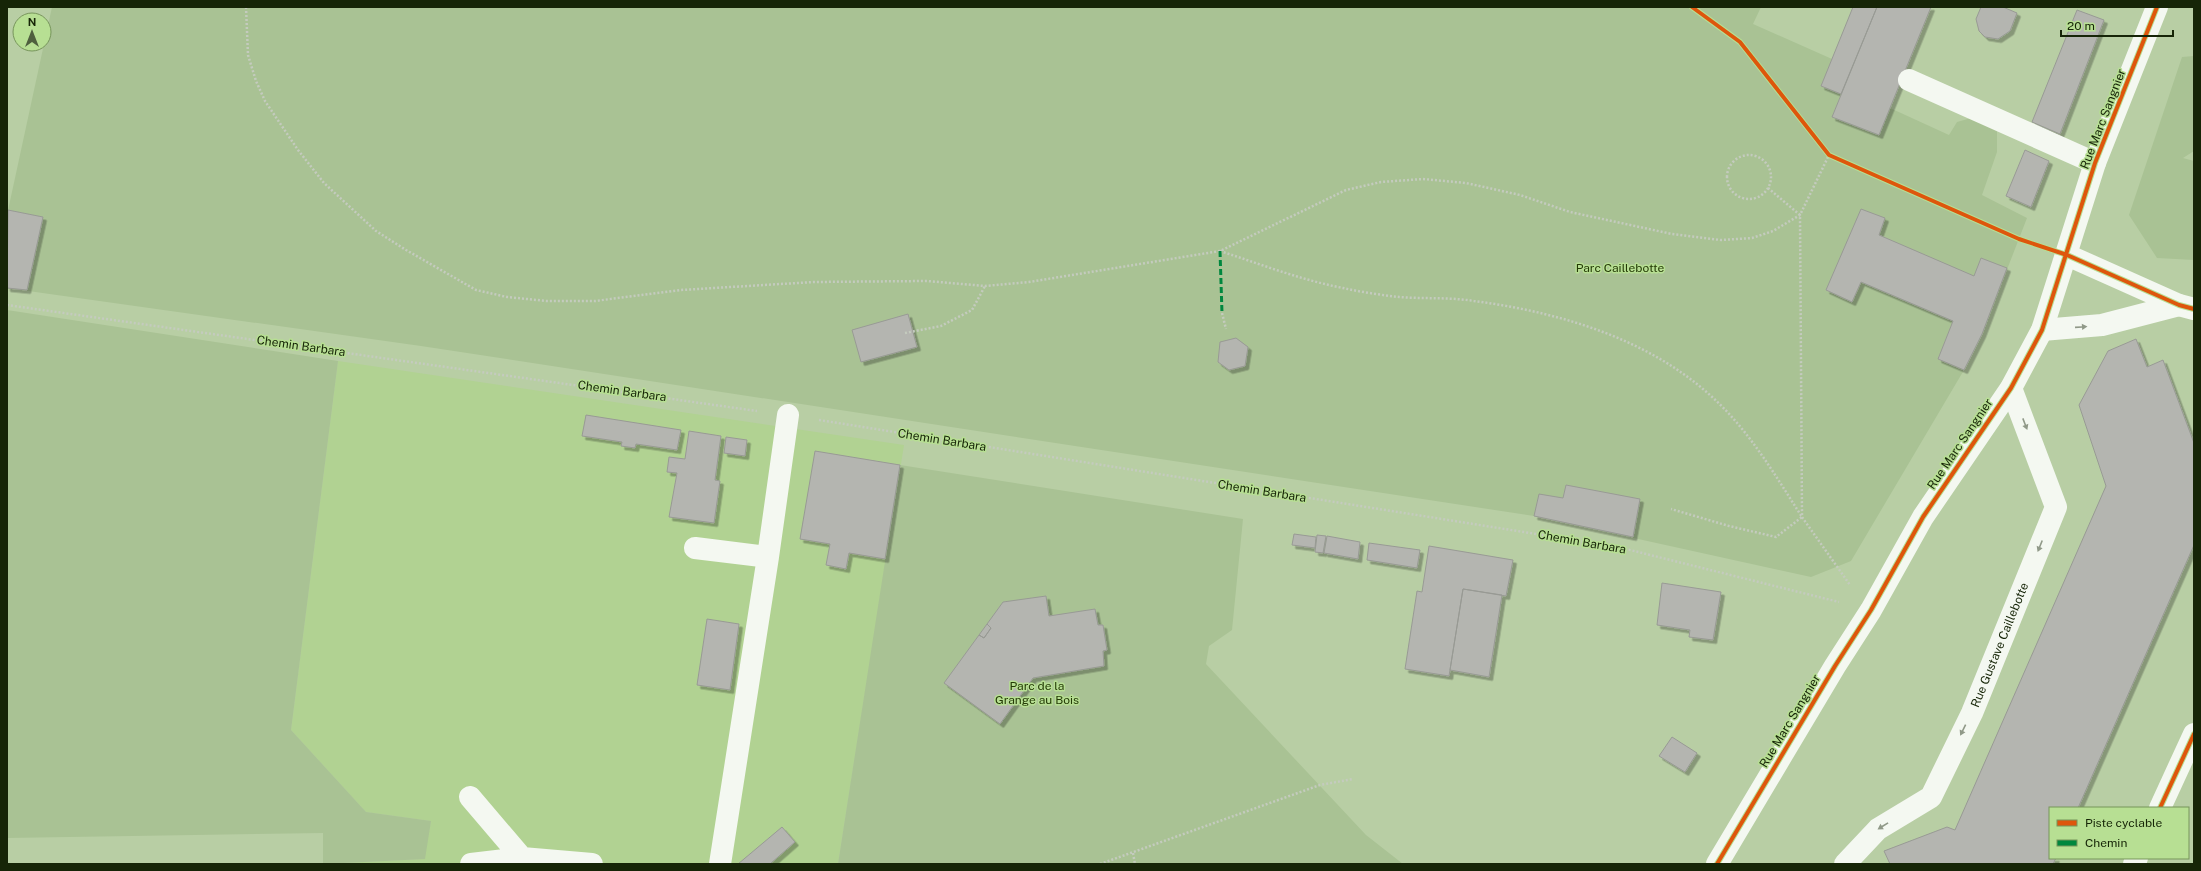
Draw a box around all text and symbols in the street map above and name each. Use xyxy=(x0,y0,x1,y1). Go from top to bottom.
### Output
north arrow xyxy=(12,12,52,52)
scale bar xyxy=(2061,12,2173,38)
text: N xyxy=(28,16,36,28)
text: 20 m xyxy=(2067,19,2095,33)
street label: Rue Marc Sangnier xyxy=(2077,67,2129,171)
park label: Parc Caillebotte xyxy=(1576,261,1665,275)
one-way arrow xyxy=(2075,323,2087,330)
street label: Chemin Barbara xyxy=(256,333,346,359)
street label: Chemin Barbara xyxy=(577,378,667,404)
street label: Rue Marc Sangnier xyxy=(1924,396,1996,492)
one-way arrow xyxy=(2022,419,2028,431)
street label: Chemin Barbara xyxy=(897,426,987,454)
street label: Chemin Barbara xyxy=(1217,477,1307,505)
street label: Chemin Barbara xyxy=(1537,527,1627,557)
one-way arrow xyxy=(2037,540,2043,551)
street label: Rue Gustave Caillebotte xyxy=(1968,580,2032,709)
street label: Rue Marc Sangnier xyxy=(1757,672,1824,770)
park label: Parc de la Grange au Bois xyxy=(995,679,1079,707)
one-way arrow xyxy=(1960,725,1966,736)
legend xyxy=(2049,807,2189,859)
text: Piste cyclable xyxy=(2085,816,2162,830)
one-way arrow xyxy=(1878,822,1888,830)
text: Chemin xyxy=(2085,836,2127,850)

